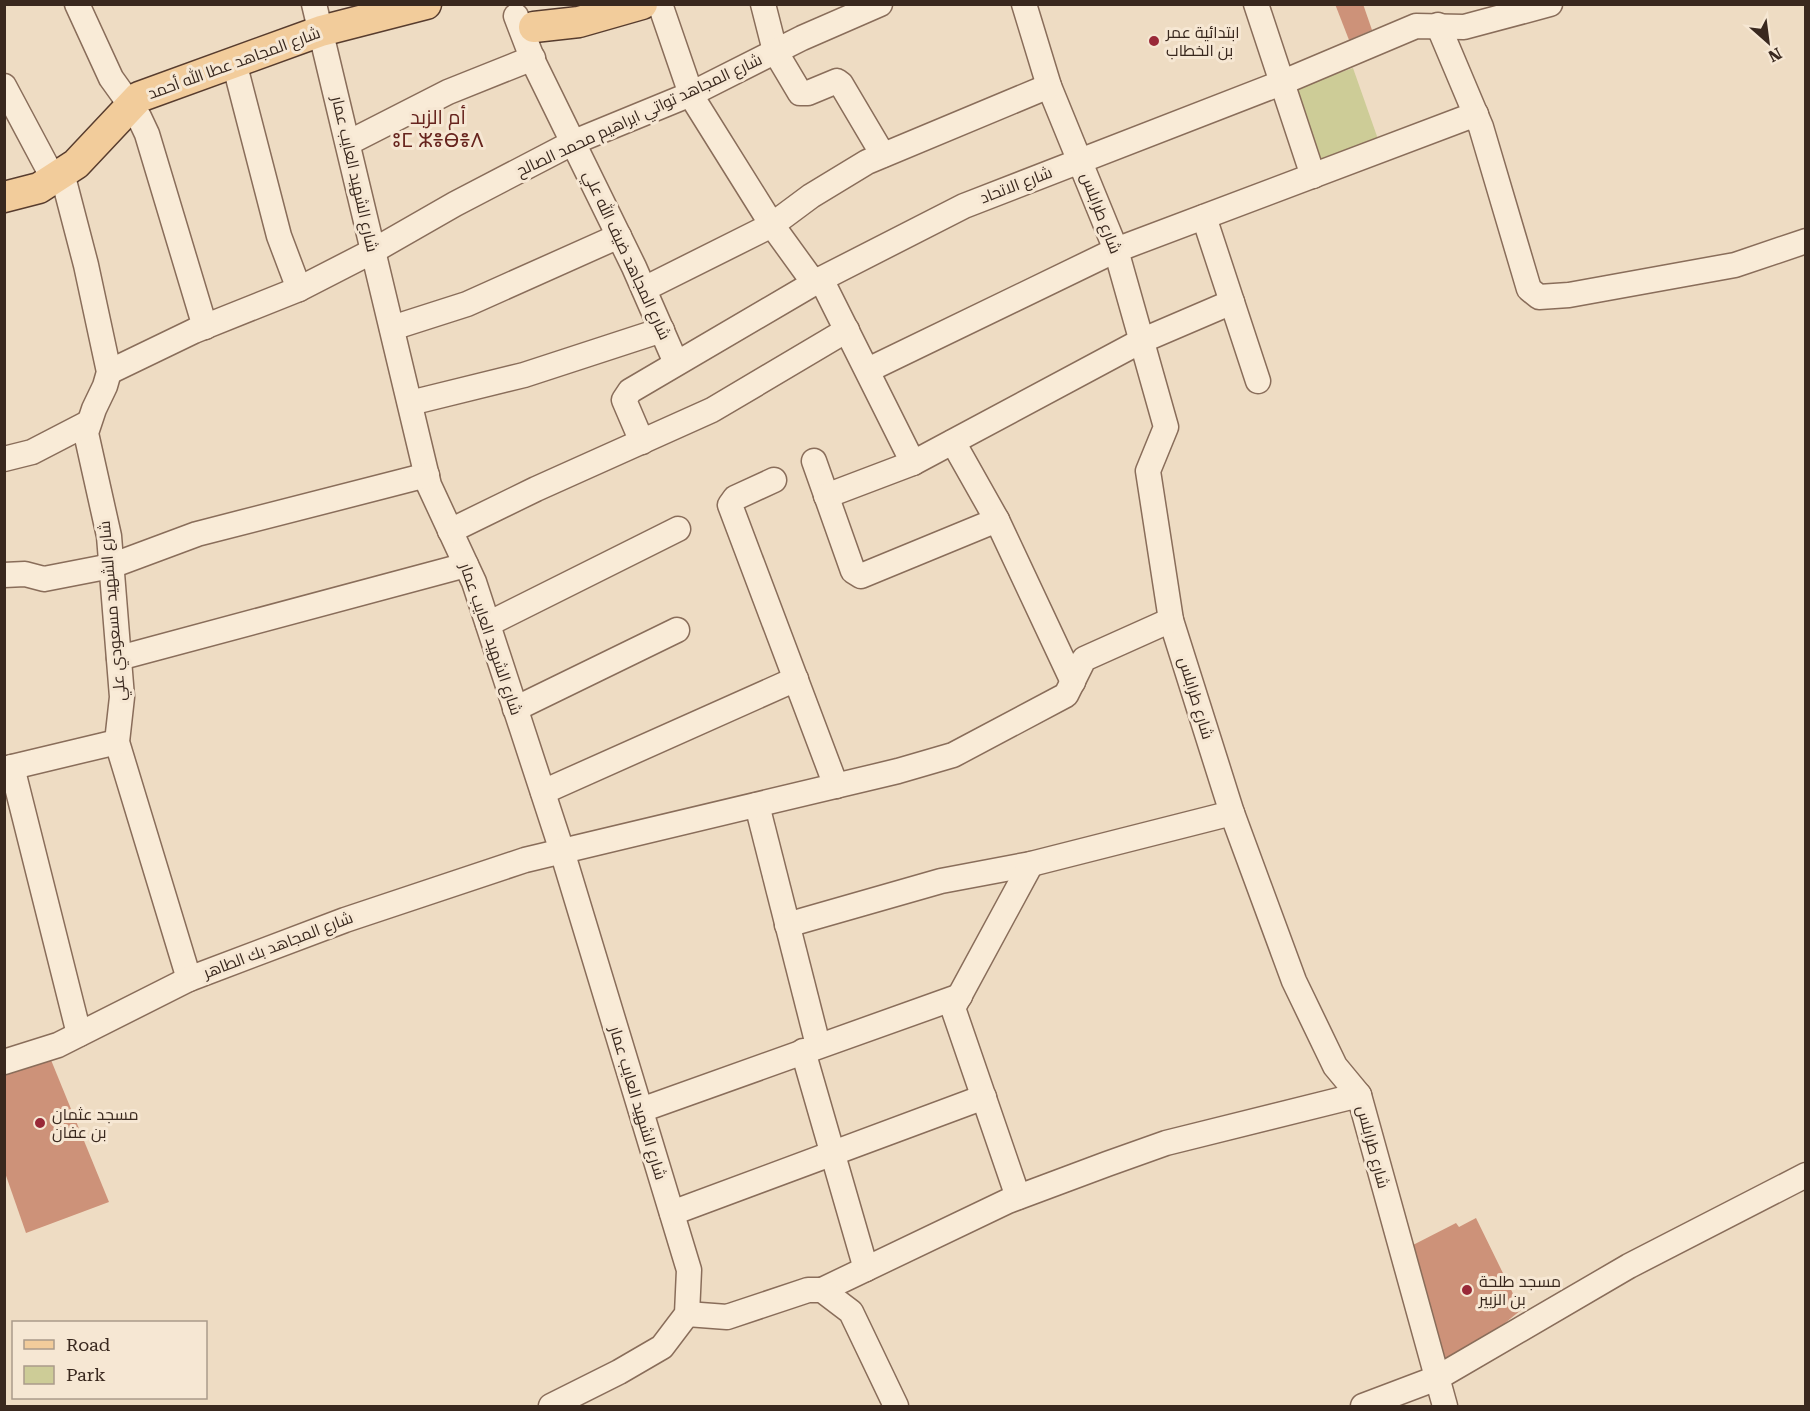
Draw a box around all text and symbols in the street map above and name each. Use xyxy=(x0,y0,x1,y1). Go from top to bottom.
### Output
north arrow xyxy=(1738,12,1798,72)
street label: شارع المجاهد عطا الله أحمد xyxy=(145,22,324,105)
place label: ابتدائية عمر بن الخطاب xyxy=(1165,23,1240,61)
marker: ابتدائية عمر بن الخطاب xyxy=(1147,34,1161,48)
text: N xyxy=(1765,44,1785,66)
street label: شارع المجاهد تواتي ابراهيم محمد الصالح xyxy=(513,50,767,184)
street label: شارع الشهيد العايب عمار xyxy=(326,93,382,254)
district label: أم الزبد ⵓⵎ ⵣⴻⴱⴻⴷ xyxy=(392,105,484,152)
street label: شارع الاتحاد xyxy=(977,163,1056,209)
street label: شارع المجاهد ضيف الله علي xyxy=(576,167,676,344)
street label: شارع طرابلس xyxy=(1075,170,1125,257)
street label: شارع الشهيد مسعودي علي xyxy=(95,520,133,702)
street label: شارع الشهيد العايب عمار xyxy=(454,560,526,718)
street label: شارع طرابلس xyxy=(1173,654,1218,742)
street label: شارع المجاهد بك الطاهر xyxy=(200,908,356,985)
street label: شارع الشهيد العايب عمار xyxy=(603,1023,670,1183)
street label: شارع طرابلس xyxy=(1351,1103,1393,1191)
place label: مسجد عثمان بن عفان xyxy=(52,1105,139,1143)
marker: مسجد عثمان بن عفان xyxy=(33,1116,47,1130)
place label: مسجد طلحة بن الزبير xyxy=(1478,1272,1561,1310)
marker: مسجد طلحة بن الزبير xyxy=(1460,1283,1474,1297)
legend xyxy=(12,1321,207,1399)
text: Road xyxy=(66,1334,111,1355)
text: Park xyxy=(66,1364,106,1385)

